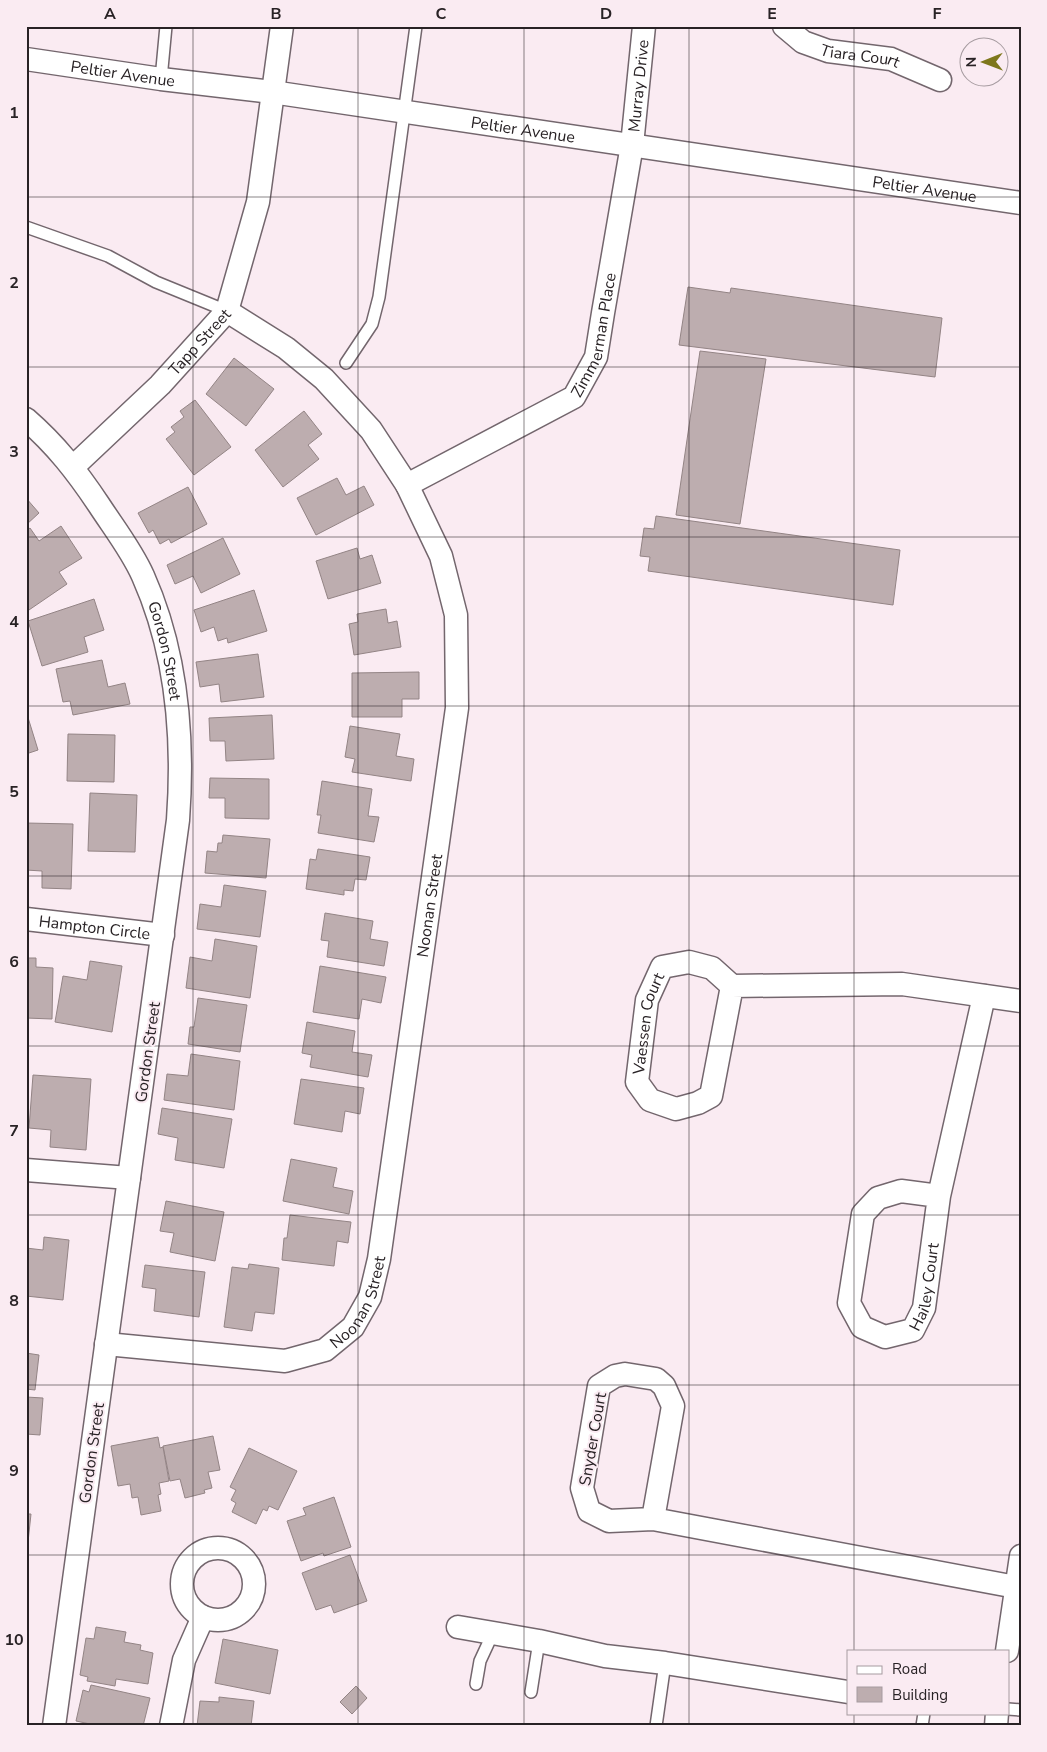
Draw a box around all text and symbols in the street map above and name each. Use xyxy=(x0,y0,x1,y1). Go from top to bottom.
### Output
text: A xyxy=(104,3,116,25)
text: B xyxy=(270,3,282,25)
text: C xyxy=(436,3,447,25)
text: D xyxy=(600,3,612,25)
text: E xyxy=(767,3,777,25)
text: F xyxy=(933,3,942,25)
north arrow xyxy=(960,38,1010,88)
street label: Murray Drive xyxy=(623,39,655,133)
street label: Tiara Court xyxy=(817,39,904,74)
street label: Peltier Avenue xyxy=(69,56,176,93)
text: N xyxy=(962,57,981,68)
text: 1 xyxy=(9,102,19,124)
street label: Peltier Avenue xyxy=(469,112,576,149)
street label: Peltier Avenue xyxy=(871,171,978,208)
street label: Zimmerman Place xyxy=(566,271,622,401)
text: 2 xyxy=(9,272,19,294)
street label: Tapp Street xyxy=(164,304,236,381)
text: 3 xyxy=(9,441,19,463)
street label: Gordon Street xyxy=(142,598,186,702)
text: 4 xyxy=(9,611,19,633)
text: 5 xyxy=(9,781,19,803)
street label: Noonan Street xyxy=(412,852,448,959)
street label: Hampton Circle xyxy=(38,911,151,945)
text: 6 xyxy=(9,951,19,973)
street label: Vaessen Court xyxy=(628,969,670,1077)
street label: Gordon Street xyxy=(130,1000,166,1104)
text: 7 xyxy=(9,1120,19,1142)
street label: Hailey Court xyxy=(904,1241,945,1335)
street label: Noonan Street xyxy=(325,1254,391,1354)
text: 8 xyxy=(9,1290,19,1312)
street label: Snyder Court xyxy=(574,1390,612,1488)
street label: Gordon Street xyxy=(74,1401,110,1505)
text: 9 xyxy=(9,1460,19,1482)
text: 10 xyxy=(4,1629,24,1651)
legend xyxy=(847,1650,1010,1714)
text: Road xyxy=(892,1659,927,1679)
text: Building xyxy=(892,1685,948,1705)

